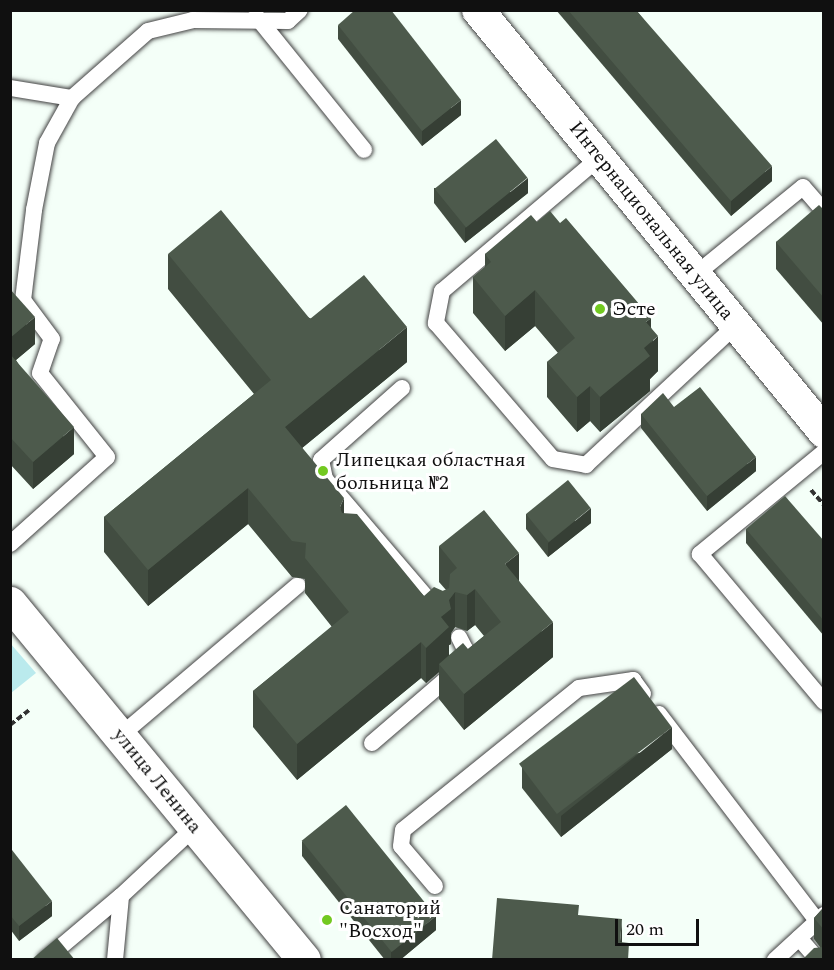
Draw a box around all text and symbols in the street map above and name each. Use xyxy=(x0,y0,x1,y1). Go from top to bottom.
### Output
street label: Интернациональная улица xyxy=(563,117,739,325)
place label: Эсте xyxy=(612,297,656,321)
marker: Эсте xyxy=(593,302,607,316)
place label: Липецкая областная больница №2 xyxy=(336,448,526,495)
marker: Липецкая областная больница №2 xyxy=(314,462,332,480)
street label: улица Ленина xyxy=(107,724,207,838)
place label: Санаторий "Восход" xyxy=(339,897,441,944)
scale bar xyxy=(618,907,702,945)
marker: Санаторий "Восход" xyxy=(320,913,334,927)
text: 20 m xyxy=(626,916,664,943)

